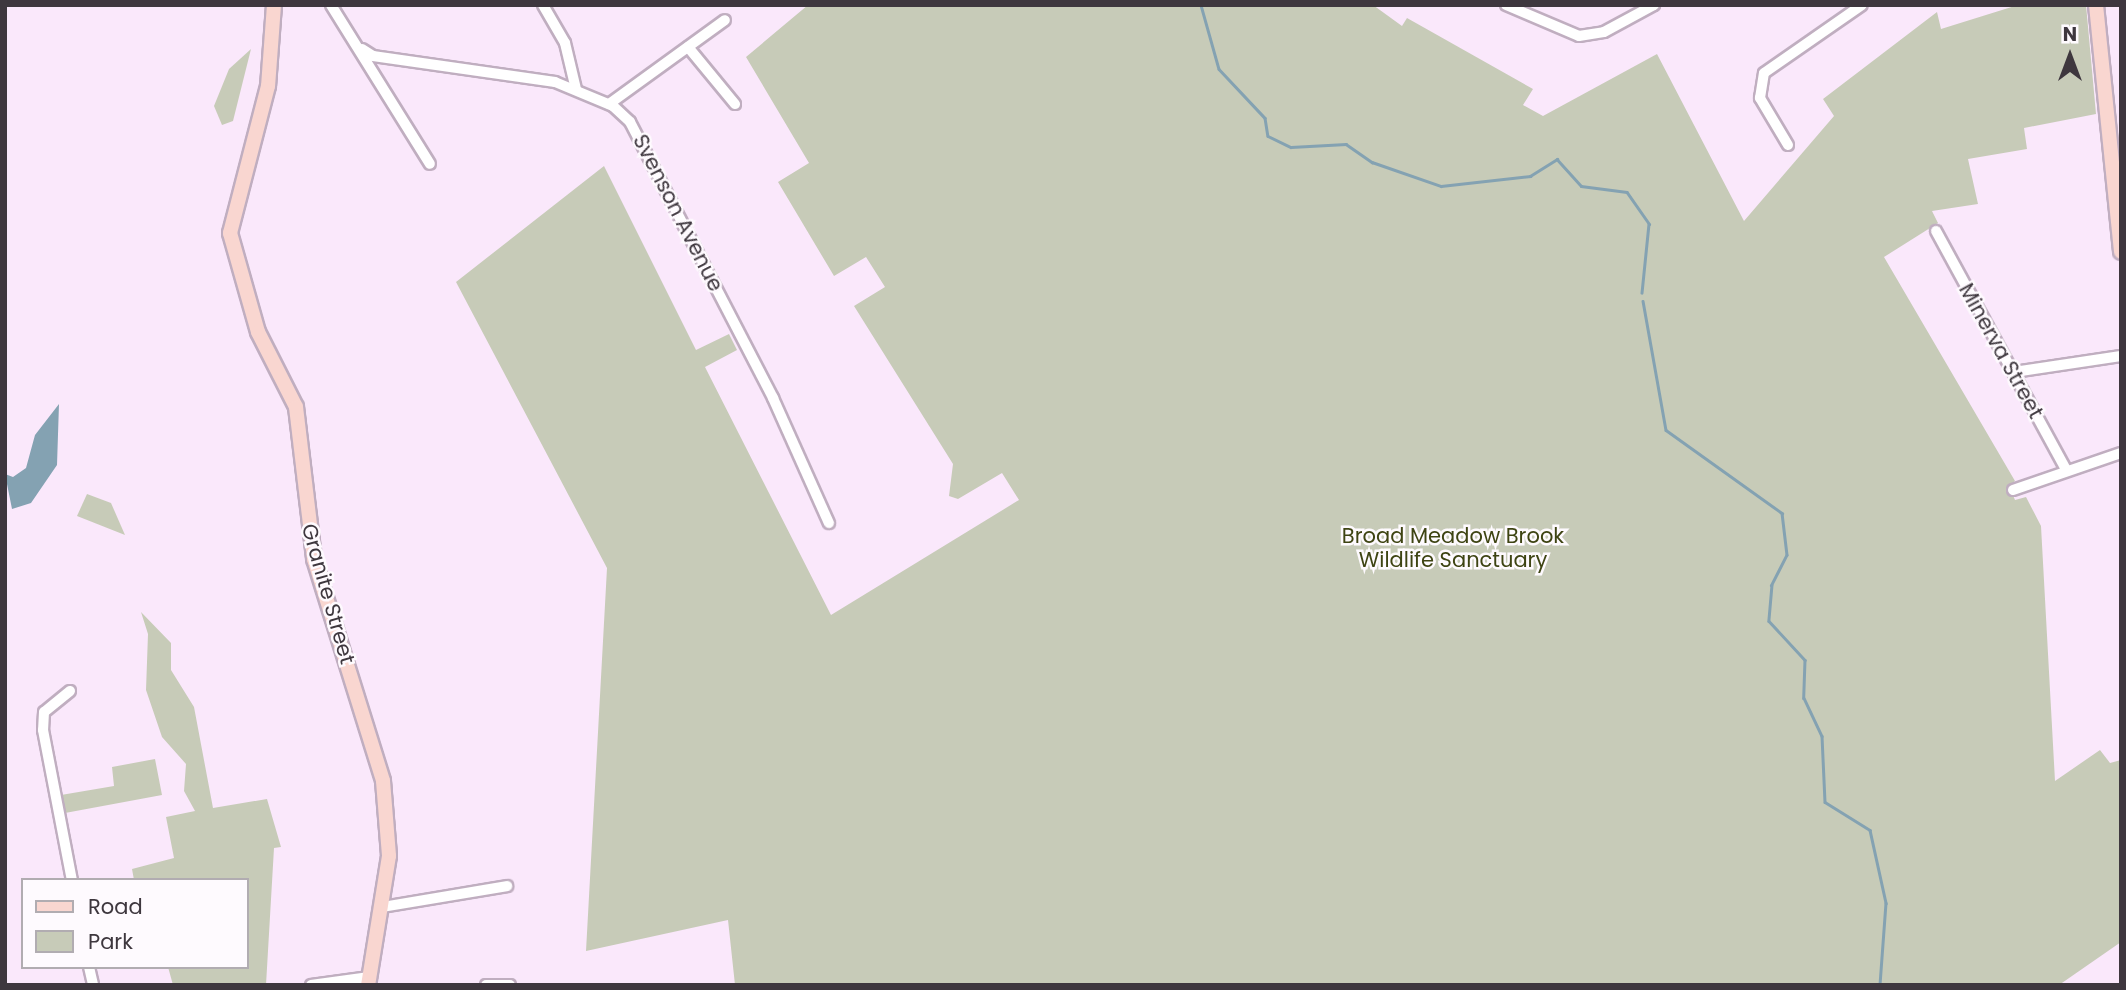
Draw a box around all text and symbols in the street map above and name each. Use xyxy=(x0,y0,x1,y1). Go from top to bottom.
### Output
north arrow xyxy=(2035,21,2105,91)
text: N xyxy=(2063,21,2077,48)
street label: Svenson Avenue xyxy=(628,130,728,296)
street label: Minerva Street xyxy=(1953,279,2049,423)
street label: Granite Street xyxy=(296,521,360,667)
park label: Broad Meadow Brook Wildlife Sanctuary xyxy=(1342,523,1564,573)
legend xyxy=(21,878,248,969)
text: Road xyxy=(88,892,143,921)
text: Park xyxy=(88,927,133,956)

